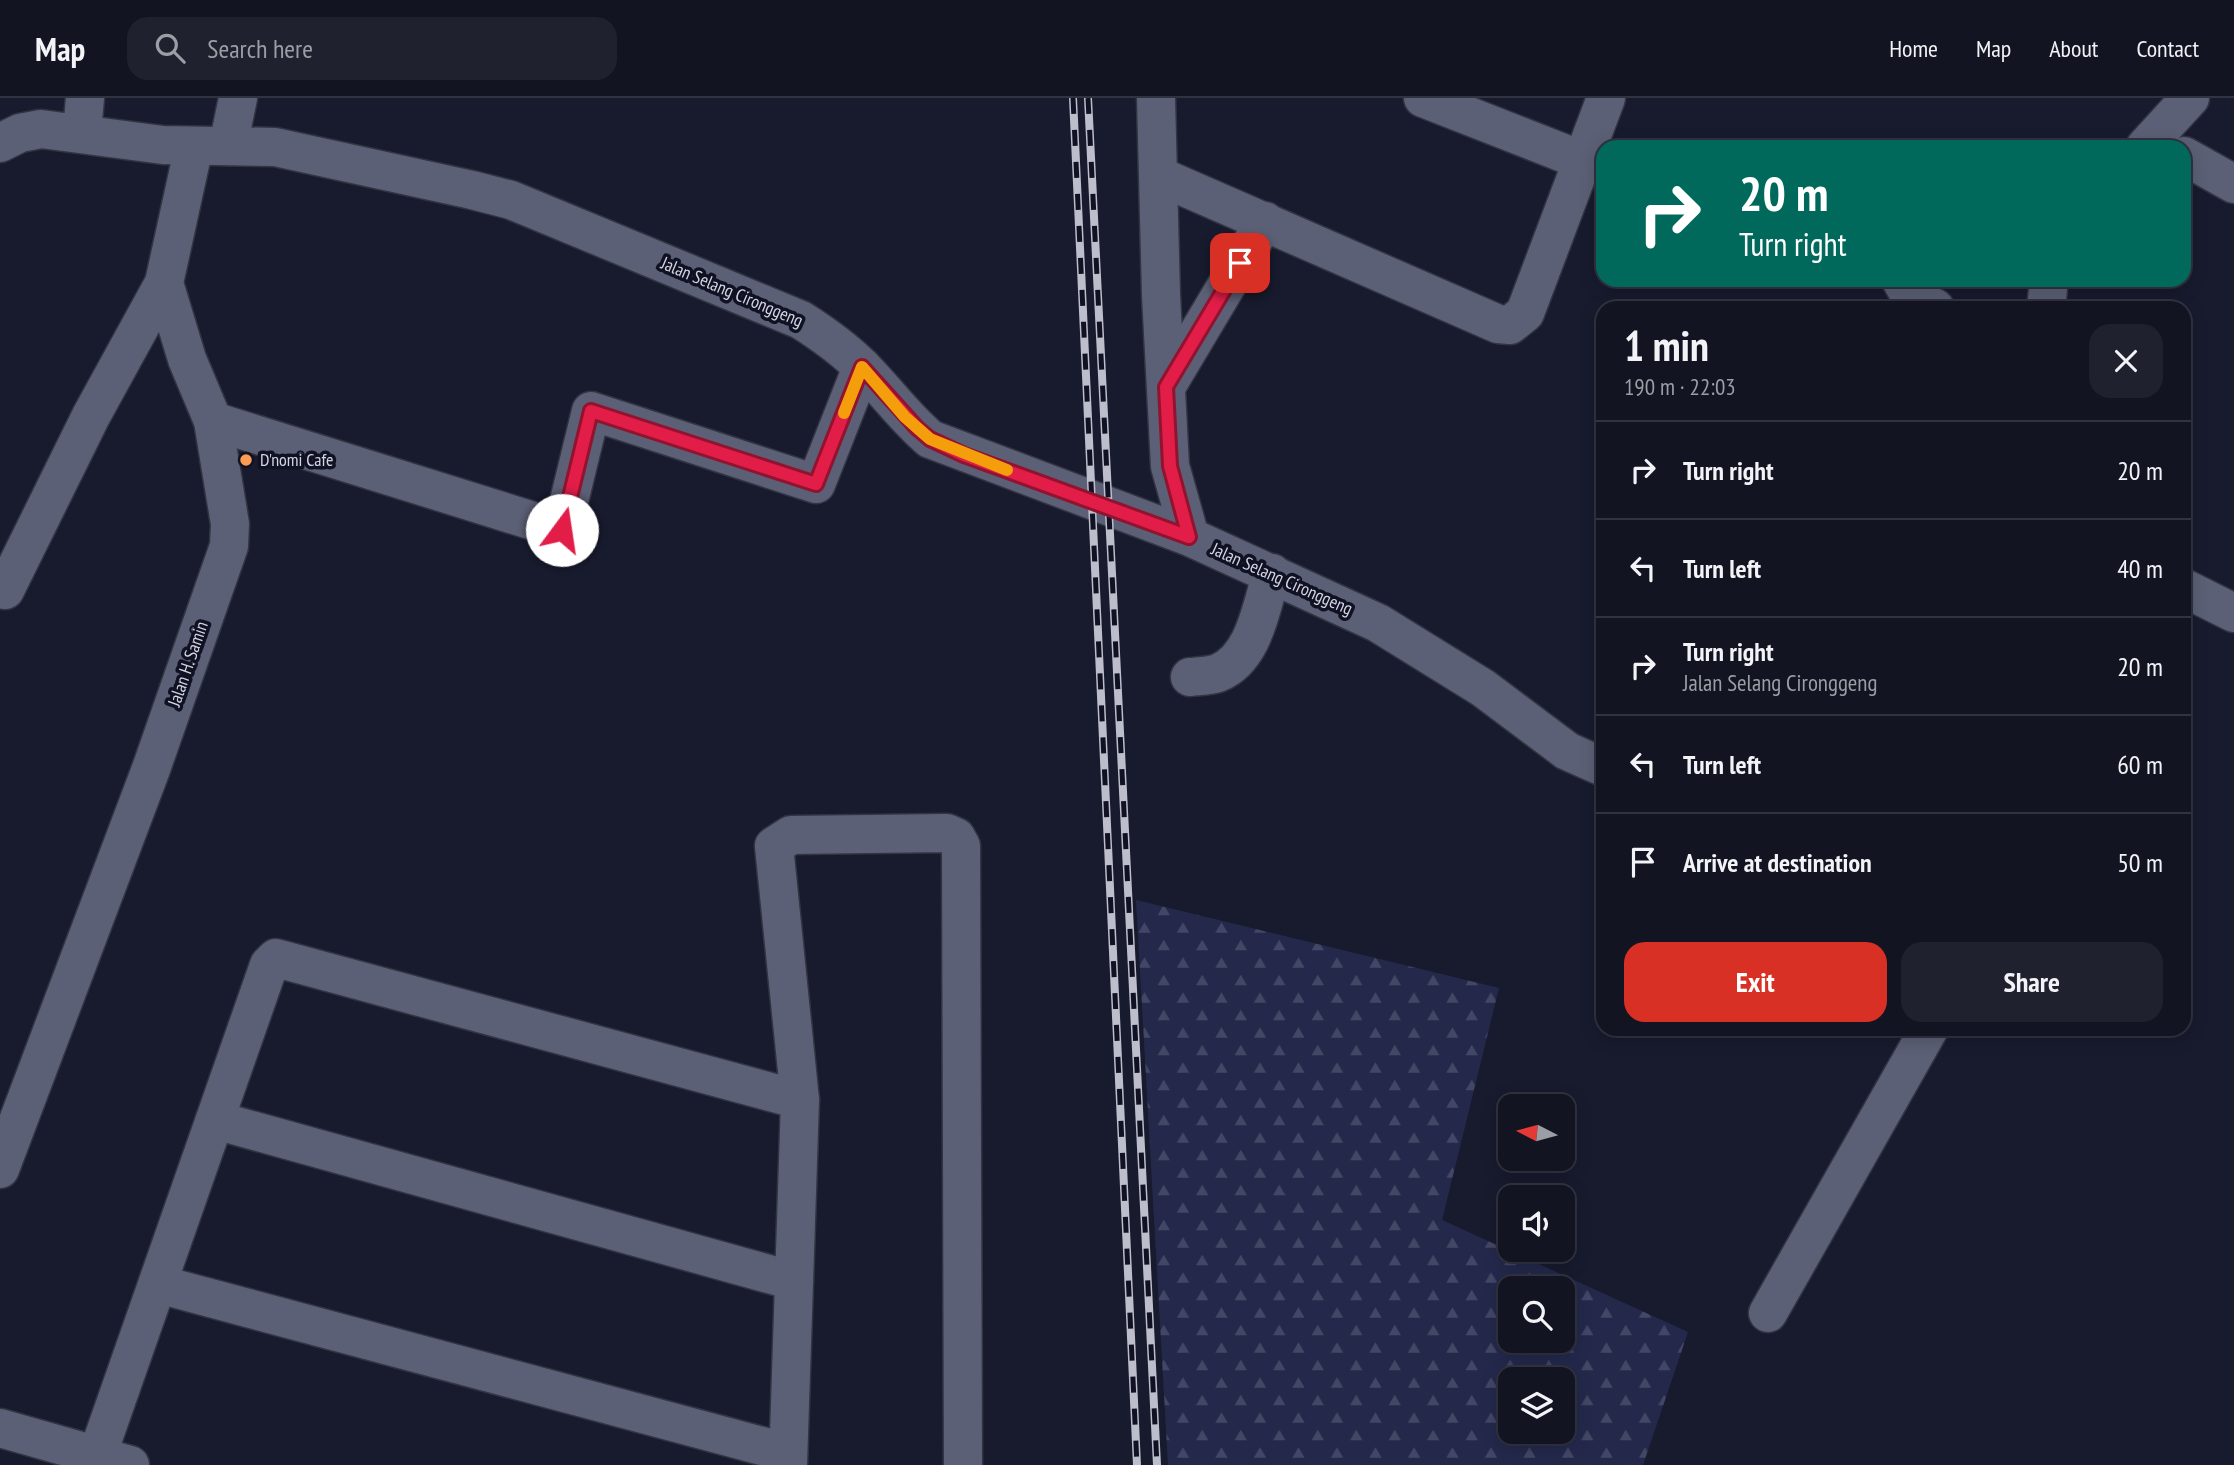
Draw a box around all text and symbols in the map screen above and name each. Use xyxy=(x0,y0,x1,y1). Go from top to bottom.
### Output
search box xyxy=(127,17,617,80)
text: Map xyxy=(35,27,85,70)
icon: search xyxy=(151,29,189,67)
text: Search here xyxy=(207,32,313,65)
text: Home xyxy=(1889,33,1938,64)
text: Map xyxy=(1976,33,2011,64)
text: About xyxy=(2049,33,2098,64)
text: Contact xyxy=(2136,33,2199,64)
text: 20 m xyxy=(1739,161,1828,225)
icon: right xyxy=(1624,168,1715,259)
text: Turn right xyxy=(1739,223,1847,265)
pin xyxy=(1210,233,1270,293)
icon: arrive xyxy=(1221,244,1259,282)
street label: Jalan Selang Cironggeng xyxy=(657,251,807,332)
text: 1 min xyxy=(1624,318,1709,373)
button: close xyxy=(2089,324,2163,398)
text: 190 m · 22:03 xyxy=(1624,372,1736,401)
place label: D'nomi Cafe xyxy=(260,448,333,471)
icon: right xyxy=(1624,451,1662,489)
marker: D'nomi Cafe xyxy=(238,452,254,468)
text: Turn right xyxy=(1683,454,1774,487)
text: 20 m xyxy=(2117,454,2163,487)
position arrow xyxy=(525,493,599,567)
street label: Jalan Selang Cironggeng xyxy=(1207,537,1356,620)
icon: left xyxy=(1624,549,1662,587)
text: Turn left xyxy=(1683,552,1761,585)
text: 40 m xyxy=(2117,552,2163,585)
street label: Jalan H. Samin xyxy=(162,618,213,710)
text: Turn right xyxy=(1683,635,1774,668)
icon: right xyxy=(1624,647,1662,685)
text: 20 m xyxy=(2117,650,2163,683)
text: Jalan Selang Cironggeng xyxy=(1683,668,1877,697)
icon: left xyxy=(1624,745,1662,783)
text: Turn left xyxy=(1683,748,1761,781)
text: 60 m xyxy=(2117,748,2163,781)
icon: arrive xyxy=(1624,843,1662,881)
text: Arrive at destination xyxy=(1683,846,1872,879)
text: 50 m xyxy=(2117,846,2163,879)
button: Exit xyxy=(1624,942,1887,1022)
button: Share xyxy=(1901,942,2163,1022)
north arrow xyxy=(1498,1094,1575,1171)
map controls xyxy=(1498,1094,1575,1444)
button: sound xyxy=(1498,1185,1575,1262)
button: search xyxy=(1498,1276,1575,1353)
button: layers xyxy=(1498,1367,1575,1444)

